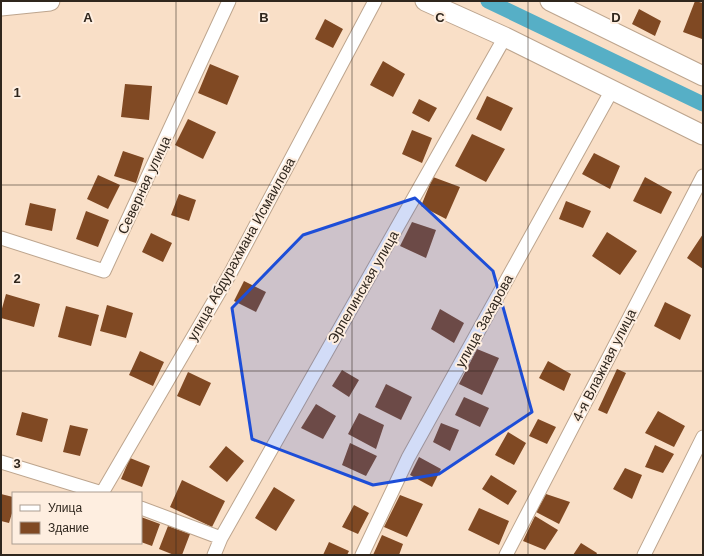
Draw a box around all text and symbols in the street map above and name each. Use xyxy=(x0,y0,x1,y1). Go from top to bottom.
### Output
text: A xyxy=(83,10,93,25)
text: B xyxy=(259,10,269,25)
text: C xyxy=(435,10,445,25)
text: D xyxy=(611,10,621,25)
text: 1 xyxy=(13,85,21,100)
street label: Северная улица xyxy=(114,133,174,237)
street label: улица Абдурахмана Исмаилова xyxy=(184,154,298,343)
street label: Эрпелинская улица xyxy=(324,228,402,346)
text: 2 xyxy=(13,271,21,286)
street label: улица Захарова xyxy=(452,272,516,370)
street label: 4-я Влажная улица xyxy=(569,306,639,424)
text: 3 xyxy=(13,456,21,471)
legend xyxy=(12,492,142,544)
text: Улица xyxy=(48,501,82,515)
text: Здание xyxy=(48,521,89,535)

